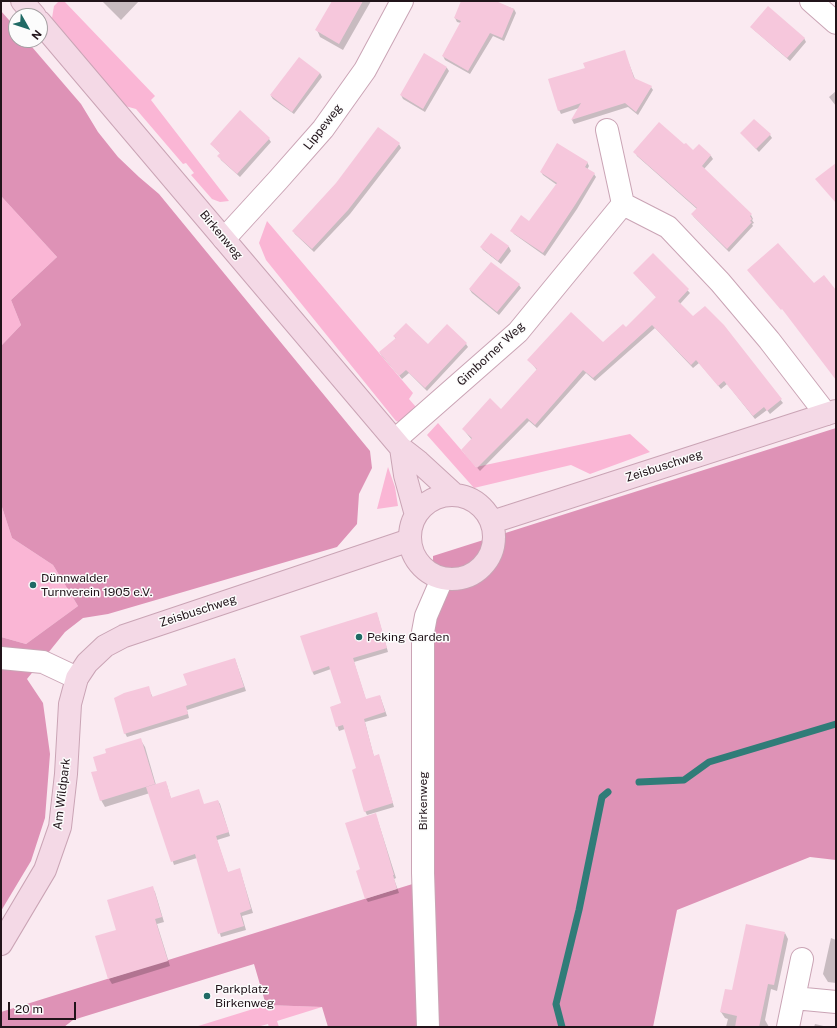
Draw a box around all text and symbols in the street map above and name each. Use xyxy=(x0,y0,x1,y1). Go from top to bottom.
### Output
north arrow xyxy=(8,8,48,48)
text: N xyxy=(29,28,44,42)
street label: Lippeweg xyxy=(301,101,345,153)
street label: Birkenweg xyxy=(196,208,246,262)
street label: Gimborner Weg xyxy=(454,319,528,389)
street label: Zeisbuschweg xyxy=(624,447,704,485)
place label: Dünnwalder Turnverein 1905 e.V. xyxy=(41,571,152,599)
marker: Dünnwalder Turnverein 1905 e.V. xyxy=(28,580,38,590)
street label: Zeisbuschweg xyxy=(158,592,238,630)
place label: Peking Garden xyxy=(367,630,449,644)
marker: Peking Garden xyxy=(354,632,364,642)
street label: Am Wildpark xyxy=(50,757,74,831)
street label: Birkenweg xyxy=(416,771,430,831)
place label: Parkplatz Birkenweg xyxy=(215,982,274,1010)
marker: Parkplatz Birkenweg xyxy=(202,991,212,1001)
scale bar xyxy=(10,994,78,1020)
text: 20 m xyxy=(15,1002,43,1016)

